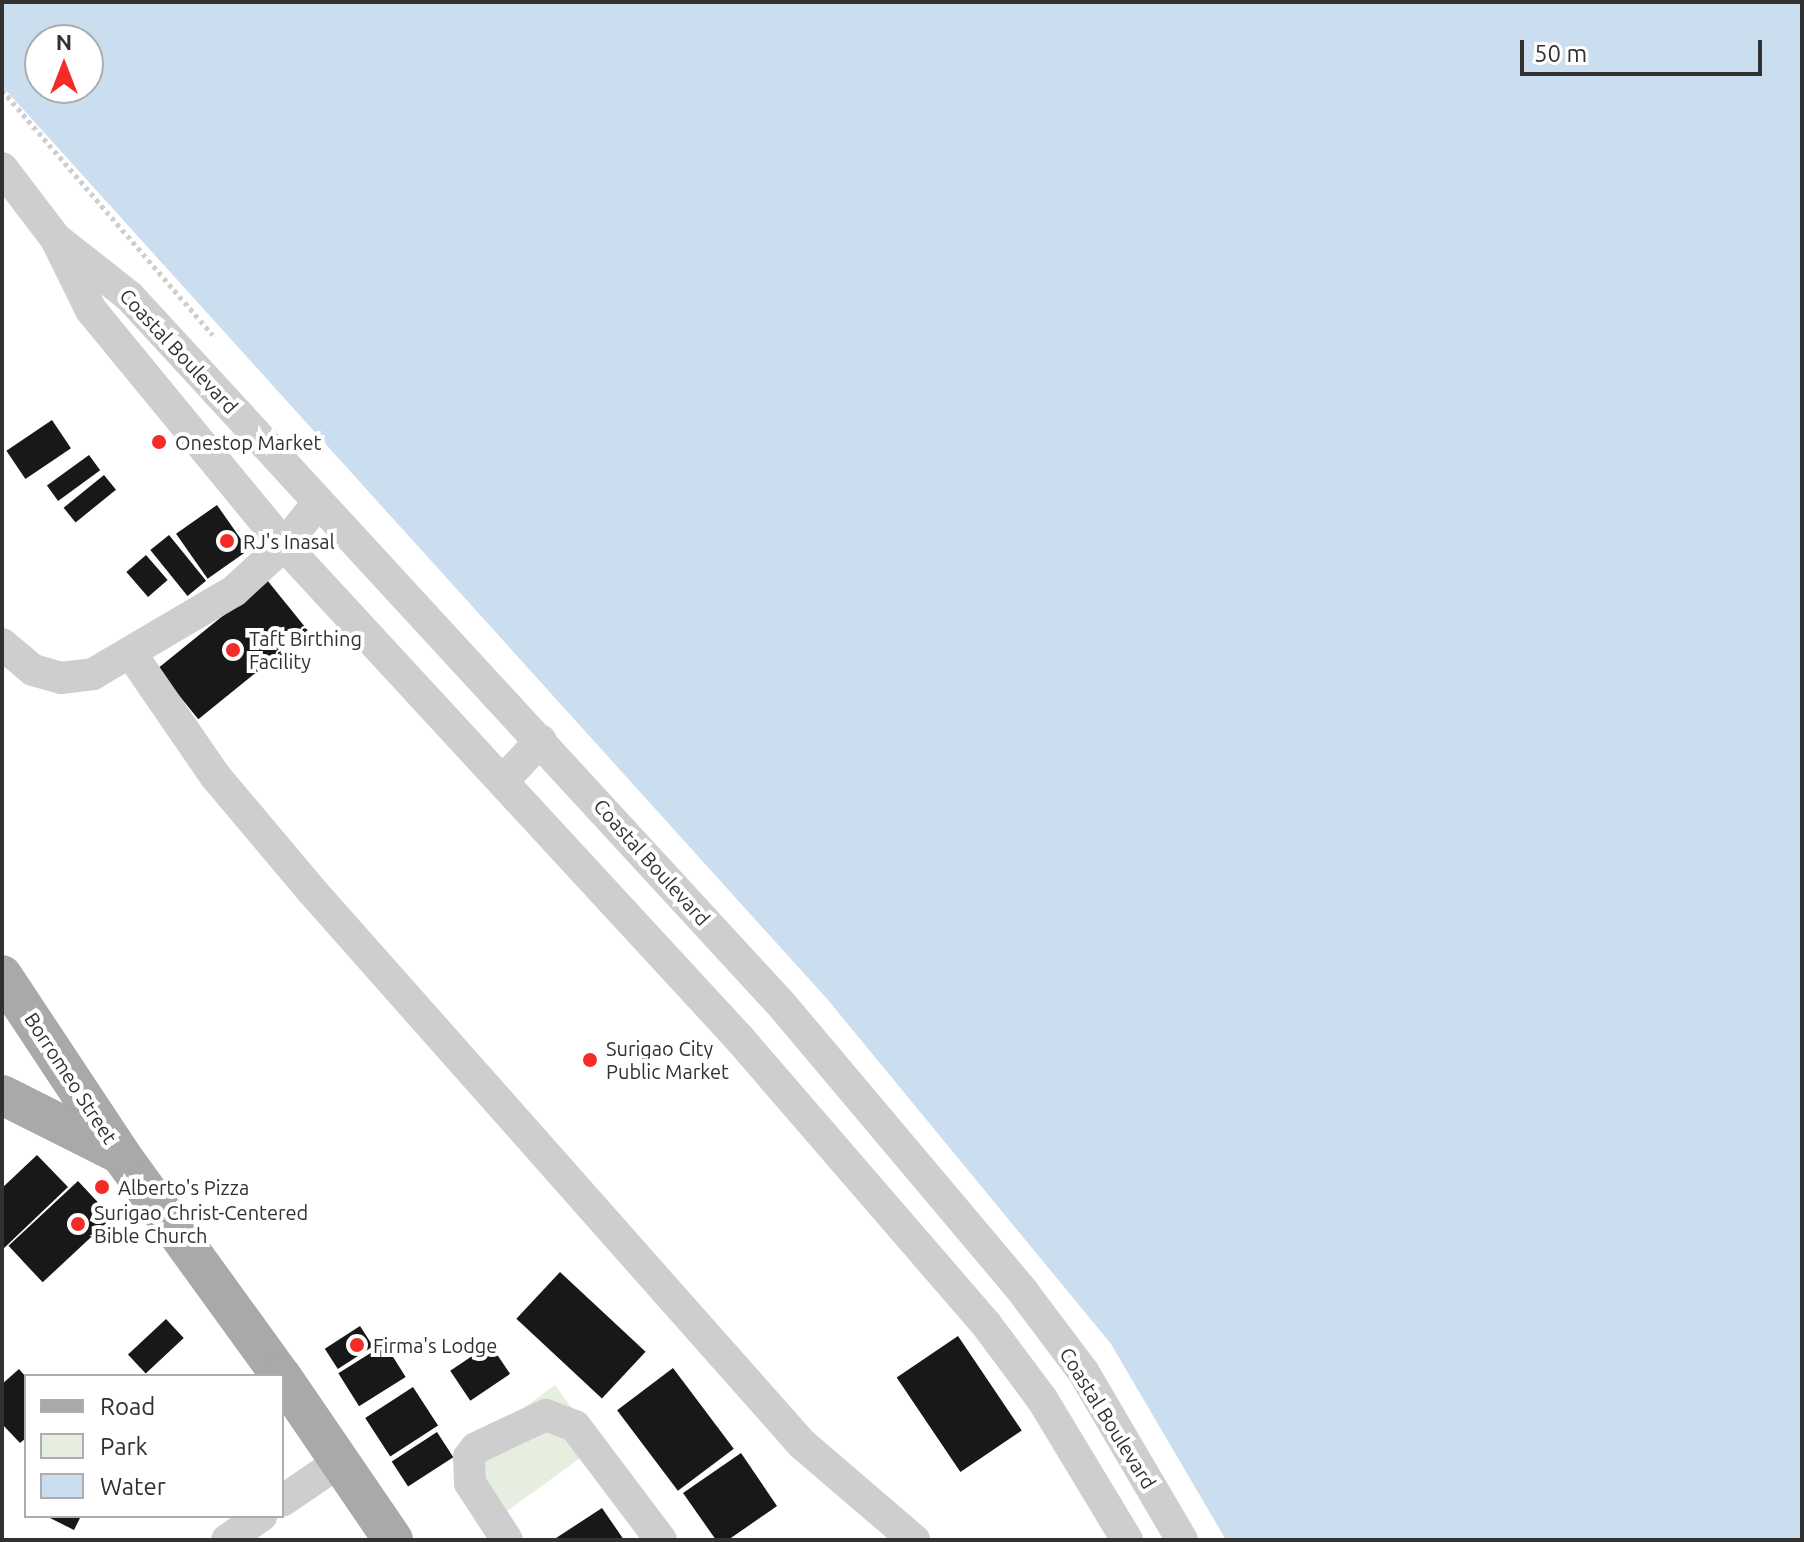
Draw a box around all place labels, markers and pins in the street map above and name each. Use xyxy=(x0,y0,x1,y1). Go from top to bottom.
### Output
place label: Onestop Market xyxy=(175,430,321,454)
marker: Onestop Market xyxy=(150,433,168,451)
place label: RJ's Inasal xyxy=(243,529,335,553)
marker: RJ's Inasal xyxy=(218,532,236,550)
place label: Taft Birthing Facility xyxy=(249,626,362,673)
marker: Taft Birthing Facility xyxy=(224,641,242,659)
place label: Surigao City Public Market xyxy=(606,1036,729,1083)
marker: Surigao City Public Market xyxy=(581,1051,599,1069)
place label: Alberto's Pizza xyxy=(118,1175,249,1199)
marker: Alberto's Pizza xyxy=(93,1178,111,1196)
place label: Surigao Christ-Centered Bible Church xyxy=(94,1200,308,1247)
marker: Surigao Christ-Centered Bible Church xyxy=(69,1215,87,1233)
place label: Firma's Lodge xyxy=(373,1333,497,1357)
marker: Firma's Lodge xyxy=(348,1336,366,1354)

